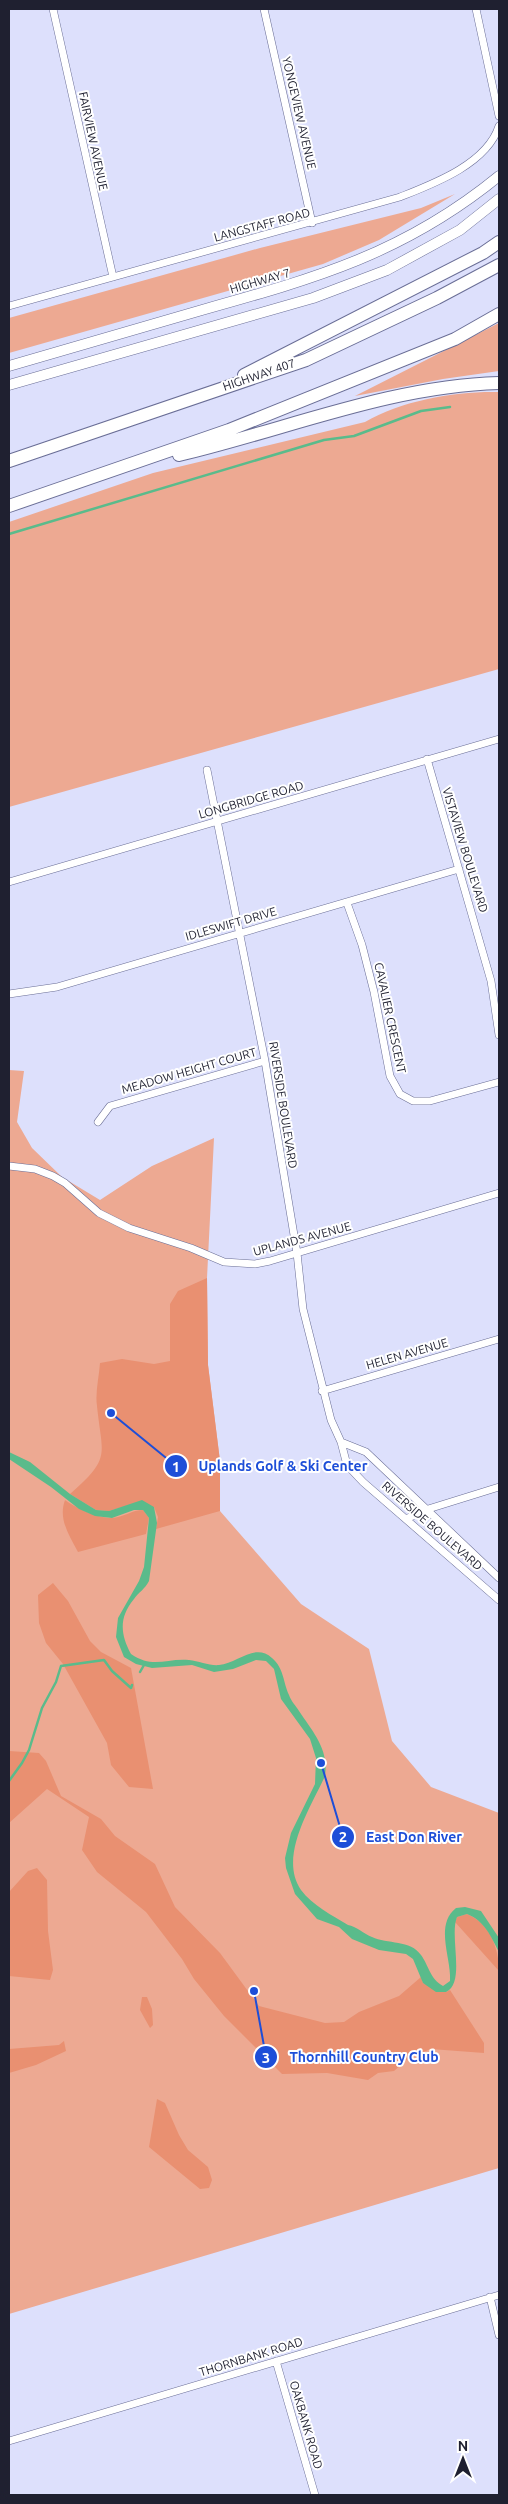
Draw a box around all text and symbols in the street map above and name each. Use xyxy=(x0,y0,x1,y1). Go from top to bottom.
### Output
street label: YONGEVIEW AVENUE xyxy=(280,55,319,171)
street label: FAIRVIEW AVENUE xyxy=(77,90,110,192)
street label: LANGSTAFF ROAD xyxy=(212,205,311,244)
street label: HIGHWAY 7 xyxy=(228,266,292,295)
street label: HIGHWAY 407 xyxy=(221,356,297,393)
street label: LONGBRIDGE ROAD xyxy=(197,778,305,821)
street label: VISTAVIEW BOULEVARD xyxy=(440,786,491,914)
street label: IDLESWIFT DRIVE xyxy=(184,904,278,943)
street label: CAVALIER CRESCENT xyxy=(372,961,409,1075)
street label: RIVERSIDE BOULEVARD xyxy=(267,1040,300,1169)
street label: MEADOW HEIGHT COURT xyxy=(120,1045,258,1096)
street label: UPLANDS AVENUE xyxy=(252,1219,352,1258)
street label: HELEN AVENUE xyxy=(365,1336,449,1371)
callout: Uplands Golf & Ski Center xyxy=(163,1452,377,1481)
text: 1 xyxy=(172,1458,180,1475)
text: Uplands Golf & Ski Center xyxy=(199,1458,368,1474)
street label: RIVERSIDE BOULEVARD xyxy=(380,1479,485,1573)
callout: East Don River xyxy=(331,1823,472,1852)
text: 2 xyxy=(339,1828,347,1845)
text: East Don River xyxy=(366,1829,462,1845)
callout: Thornhill Country Club xyxy=(254,2043,448,2072)
text: 3 xyxy=(262,2049,270,2066)
text: Thornhill Country Club xyxy=(289,2049,439,2065)
street label: THORNBANK ROAD xyxy=(198,2335,304,2378)
street label: OAKBANK ROAD xyxy=(288,2379,325,2471)
north arrow xyxy=(438,2434,488,2484)
text: N xyxy=(458,2438,468,2454)

